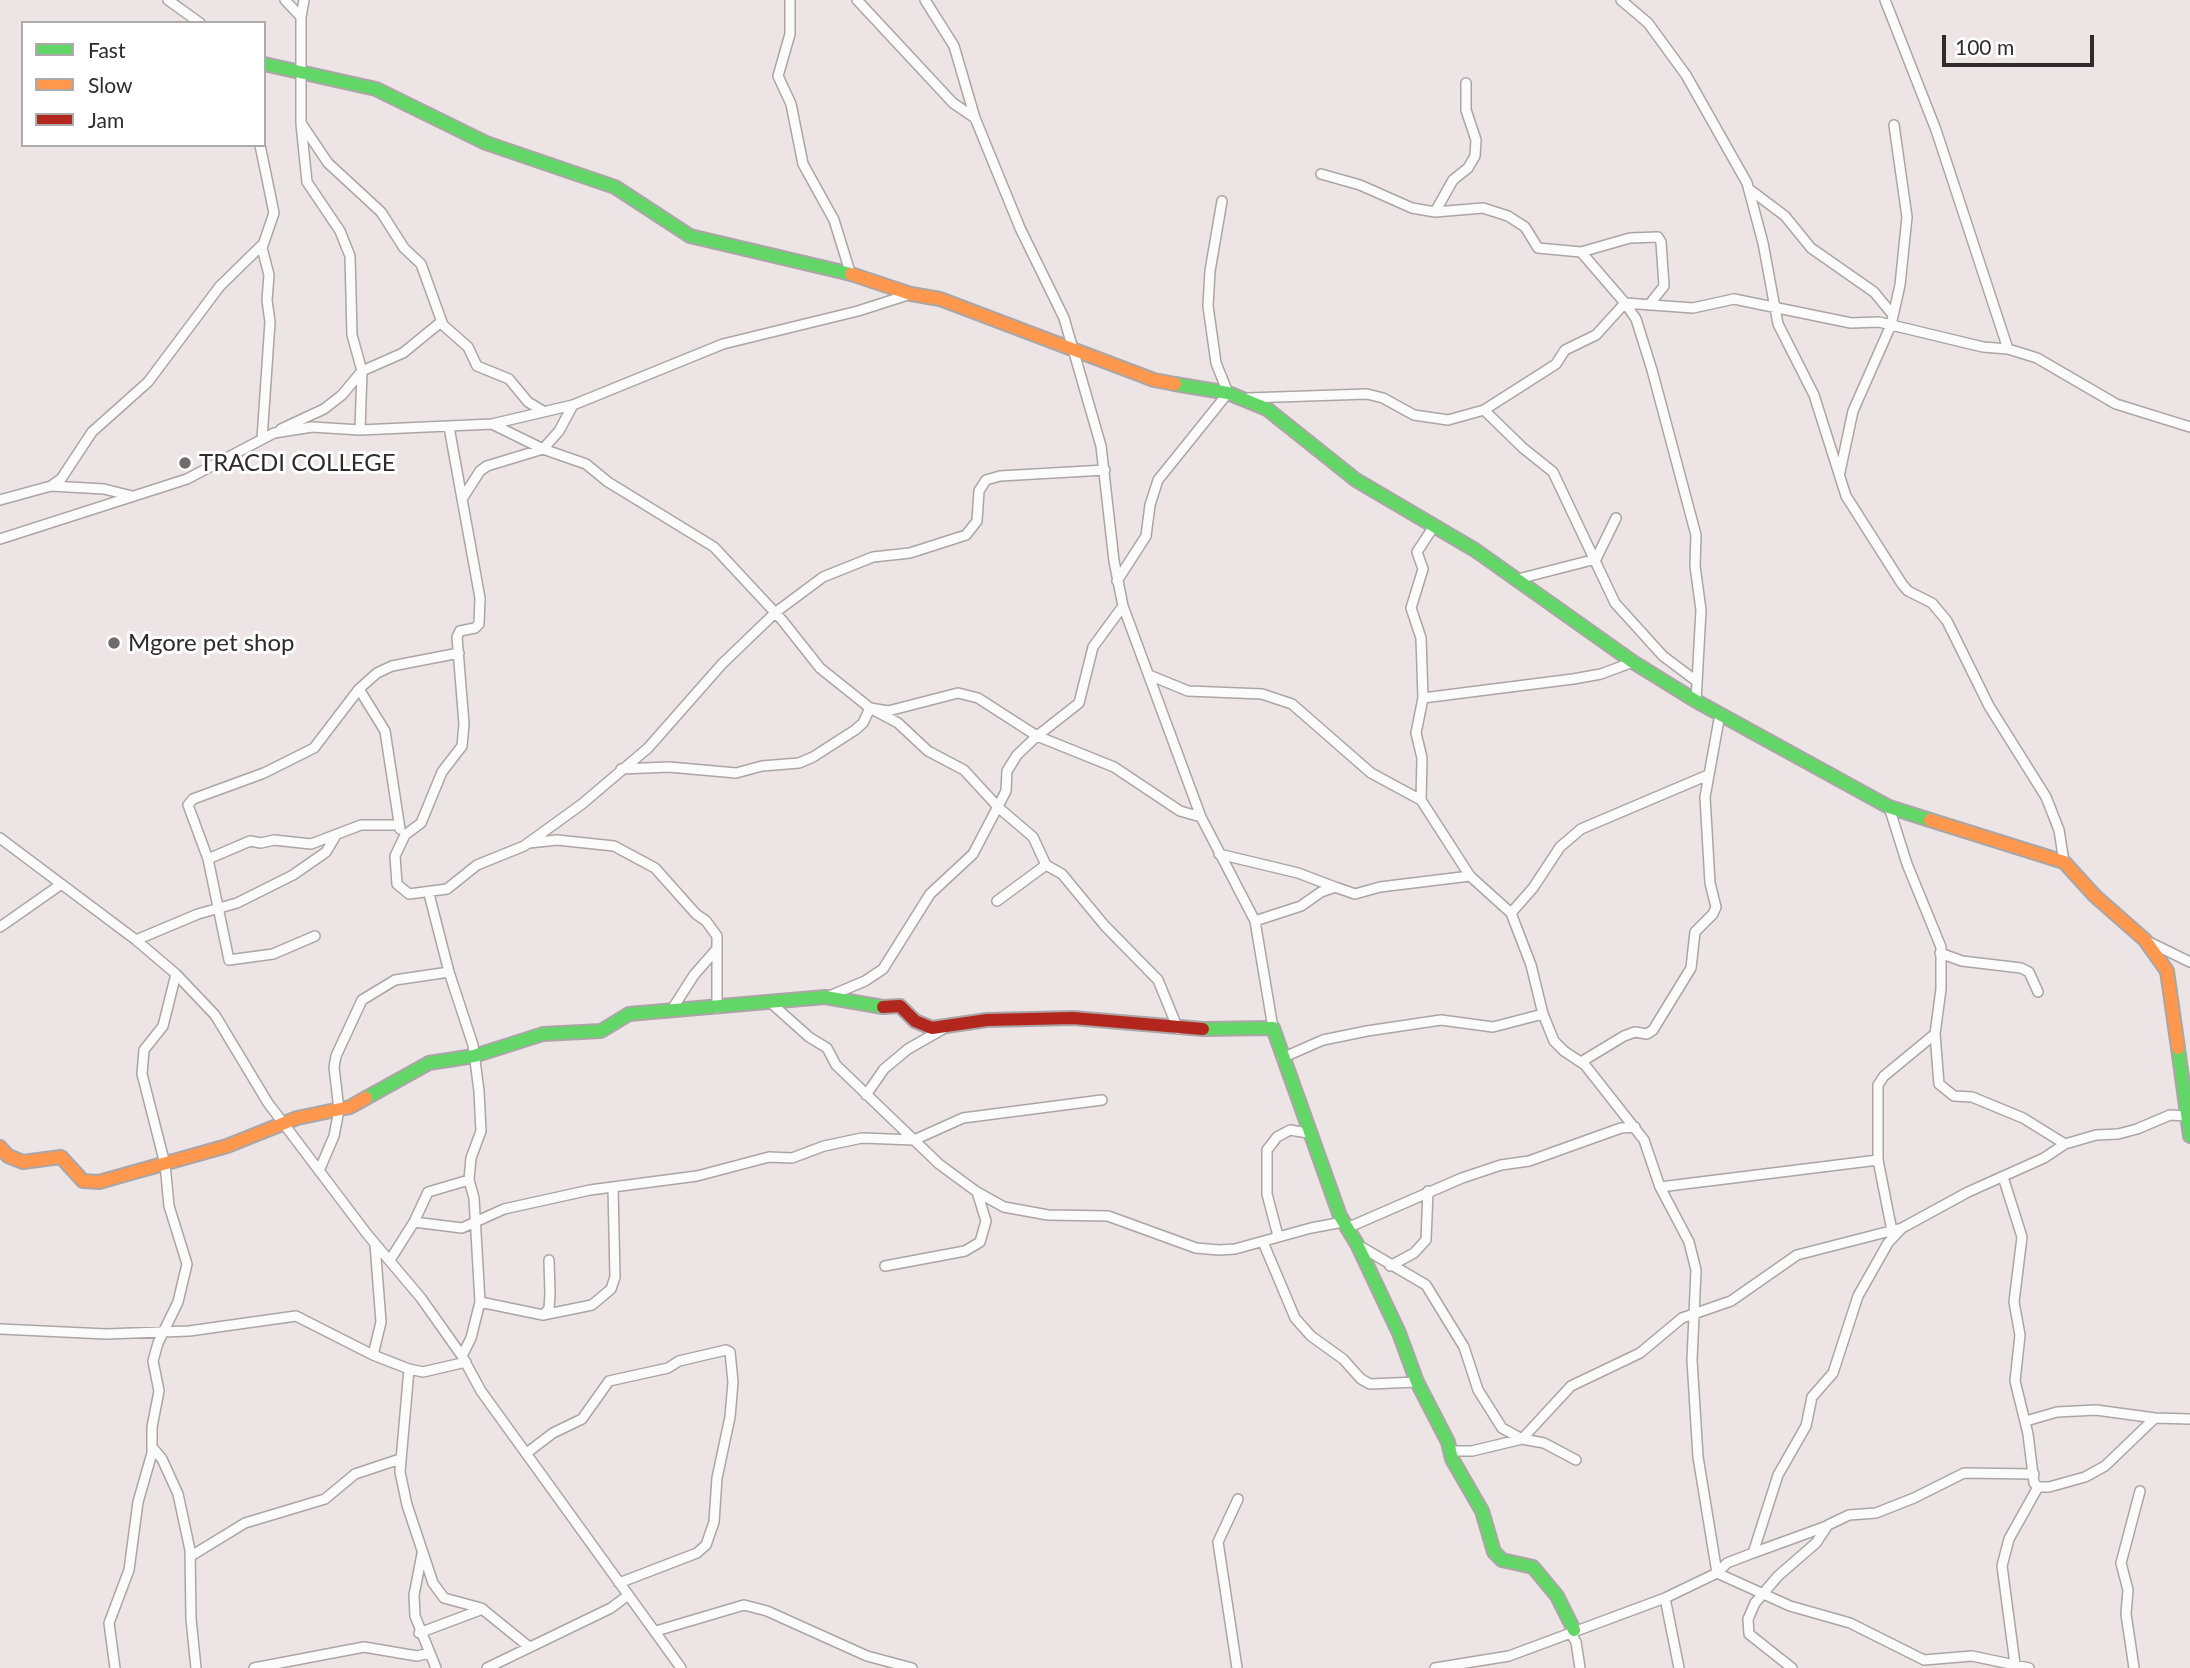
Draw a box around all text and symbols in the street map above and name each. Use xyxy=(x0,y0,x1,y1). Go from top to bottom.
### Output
legend xyxy=(21,21,266,147)
scale bar xyxy=(1945,21,2097,65)
text: 100 m xyxy=(1955,34,2014,59)
text: Fast xyxy=(88,37,125,62)
text: Slow xyxy=(88,72,132,97)
text: Jam xyxy=(88,107,124,132)
place label: TRACDI COLLEGE xyxy=(199,449,396,477)
marker: TRACDI COLLEGE xyxy=(177,455,193,471)
place label: Mgore pet shop xyxy=(128,629,294,657)
marker: Mgore pet shop xyxy=(106,635,122,651)

